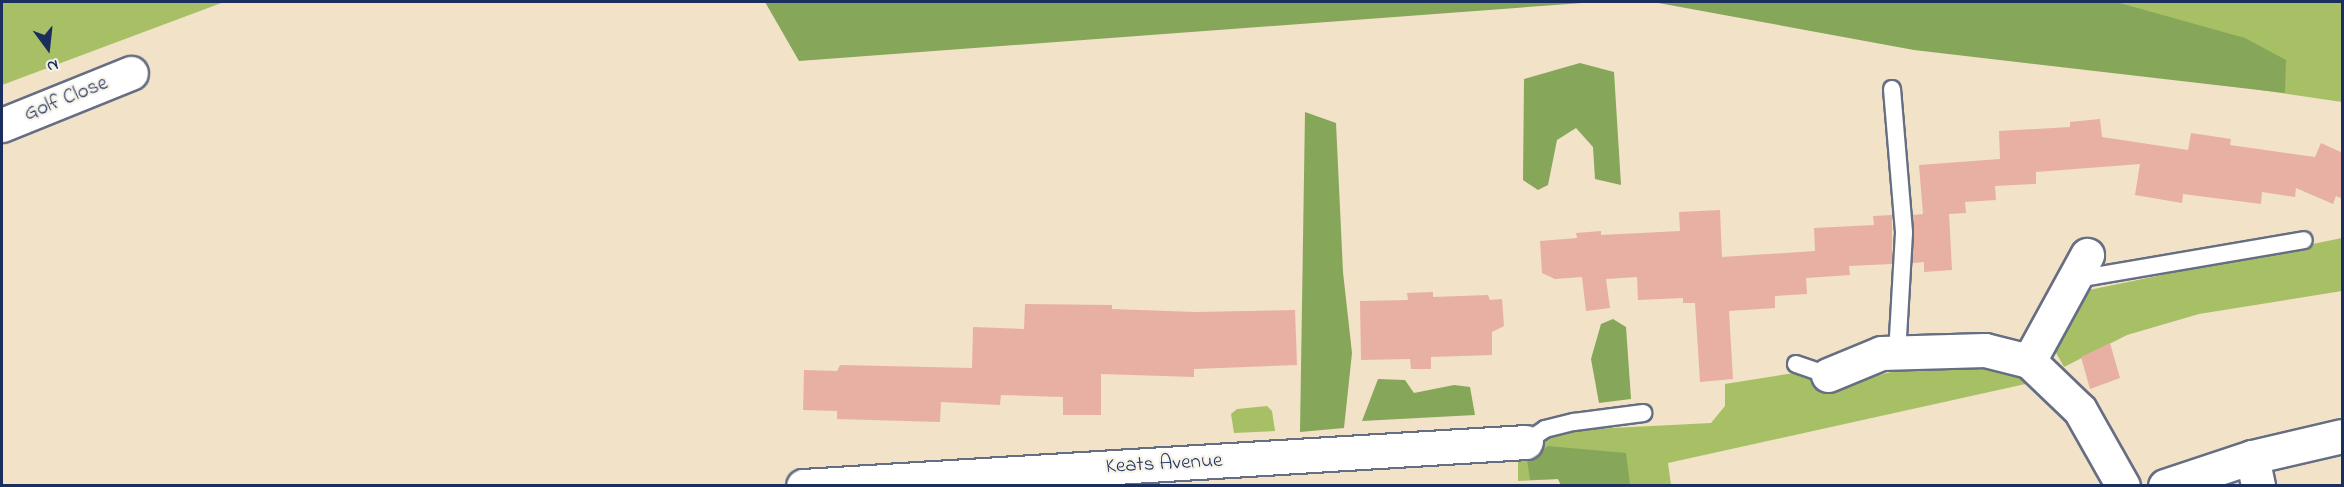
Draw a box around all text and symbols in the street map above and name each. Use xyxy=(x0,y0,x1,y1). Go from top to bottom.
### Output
north arrow xyxy=(18,18,78,78)
text: N xyxy=(44,52,61,78)
street label: Golf Close xyxy=(20,71,112,127)
street label: Keats Avenue xyxy=(1105,448,1223,480)

